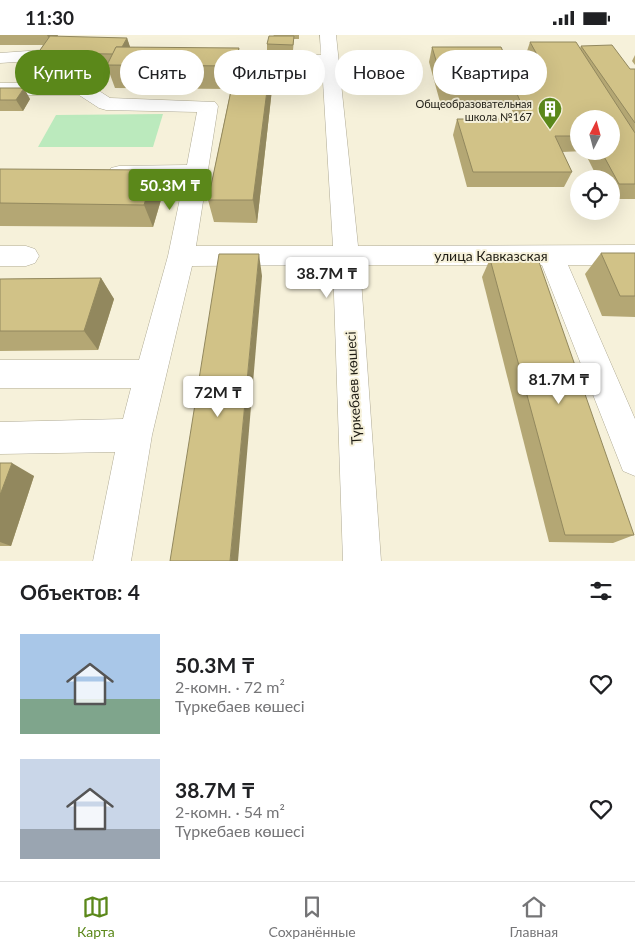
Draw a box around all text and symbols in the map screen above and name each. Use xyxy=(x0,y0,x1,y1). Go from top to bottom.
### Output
text: 11:30 xyxy=(25,6,74,29)
chip: Купить xyxy=(15,50,110,95)
chip: Снять xyxy=(120,50,204,95)
chip: Фильтры xyxy=(214,50,325,95)
chip: Новое xyxy=(335,50,423,95)
chip: Квартира xyxy=(433,50,547,95)
building icon: Общеобразовательная школа №167 xyxy=(537,96,563,130)
place label: Общеобразовательная школа №167 xyxy=(415,97,532,123)
north arrow xyxy=(570,110,620,160)
map controls xyxy=(570,110,620,220)
pin: 50.3M ₸ xyxy=(124,169,216,211)
button: locate xyxy=(570,170,620,220)
text: 50.3M ₸ xyxy=(140,175,200,194)
street label: улица Кавказская xyxy=(434,247,548,264)
pin: 38.7M ₸ xyxy=(281,257,373,299)
text: 38.7M ₸ xyxy=(297,263,357,282)
street label: Түркебаев көшесі xyxy=(342,331,364,445)
pin: 81.7M ₸ xyxy=(513,363,605,405)
text: 81.7M ₸ xyxy=(529,369,589,388)
pin: 72M ₸ xyxy=(183,375,253,418)
text: 72M ₸ xyxy=(194,382,242,401)
icon: filters xyxy=(587,577,615,605)
text: Объектов: 4 xyxy=(20,579,140,604)
text: 50.3M ₸ xyxy=(175,652,255,677)
icon: home xyxy=(60,654,120,714)
icon: heart xyxy=(587,670,615,698)
text: 2-комн. · 72 m² xyxy=(175,677,285,696)
text: Түркебаев көшесі xyxy=(175,696,305,715)
text: 38.7M ₸ xyxy=(175,777,255,802)
icon: home xyxy=(60,779,120,839)
icon: heart xyxy=(587,795,615,823)
text: 2-комн. · 54 m² xyxy=(175,802,285,821)
text: Түркебаев көшесі xyxy=(175,821,305,840)
tab: Карта xyxy=(77,893,115,940)
tab: Сохранённые xyxy=(269,893,356,940)
tab: Главная xyxy=(509,893,558,940)

